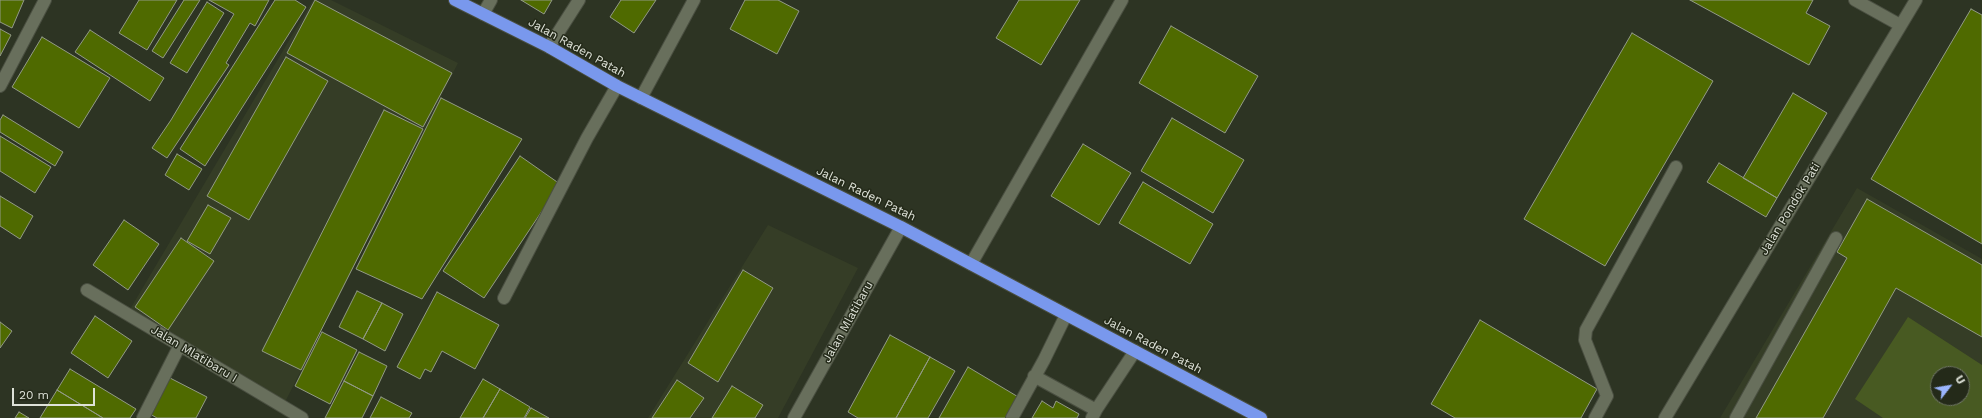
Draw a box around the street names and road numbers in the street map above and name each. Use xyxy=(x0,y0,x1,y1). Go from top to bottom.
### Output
street label: Jalan Raden Patah xyxy=(526,15,628,81)
street label: Jalan Pondok Pati xyxy=(1757,160,1823,258)
street label: Jalan Raden Patah xyxy=(814,164,918,224)
street label: Jalan Mlatibaru xyxy=(820,279,876,365)
street label: Jalan Raden Patah xyxy=(1101,313,1205,377)
street label: Jalan Mlatibaru I xyxy=(148,323,240,385)

